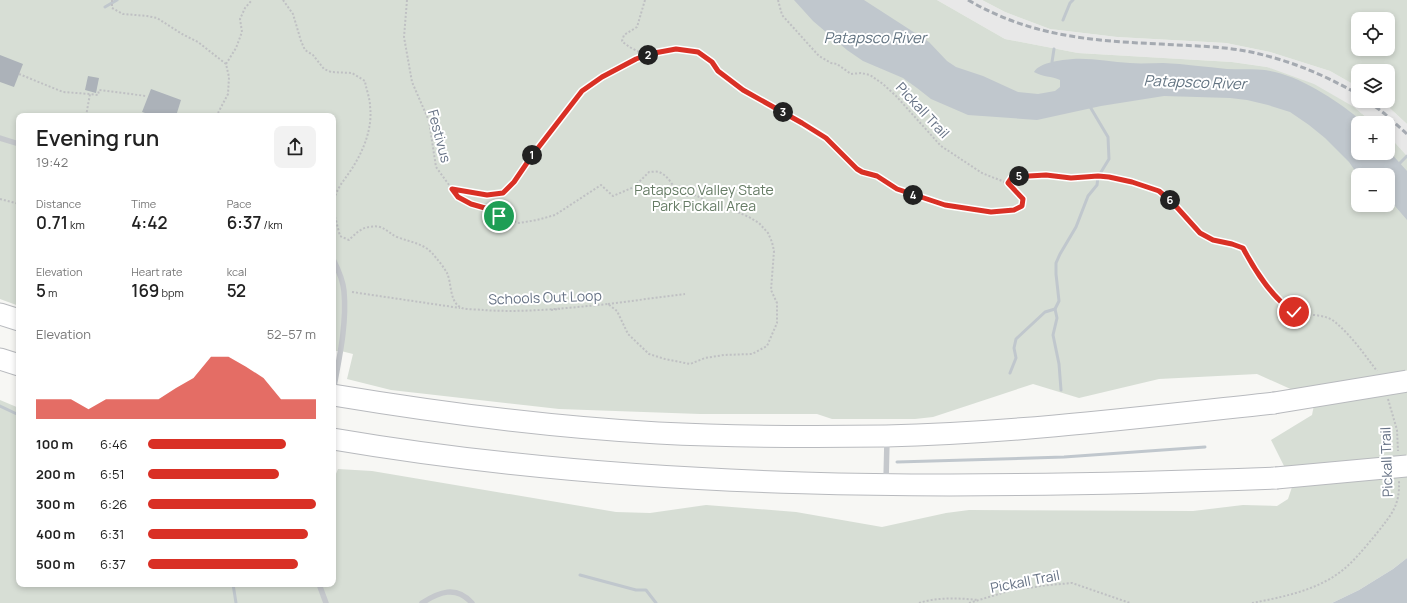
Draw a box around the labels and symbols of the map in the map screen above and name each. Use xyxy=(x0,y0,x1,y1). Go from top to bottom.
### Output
water label: Patapsco River xyxy=(824,27,929,48)
pin: 2 xyxy=(638,45,658,65)
water label: Patapsco River xyxy=(1143,70,1249,94)
street label: Pickall Trail xyxy=(892,78,954,142)
pin: 3 xyxy=(773,102,793,122)
street label: Festivus xyxy=(424,107,456,165)
pin: 1 xyxy=(522,145,542,165)
pin: 5 xyxy=(1009,166,1029,186)
park label: Patapsco Valley State Park Pickall Area xyxy=(634,180,774,215)
pin: 4 xyxy=(903,185,923,205)
pin: 6 xyxy=(1160,190,1180,210)
pin xyxy=(482,199,516,233)
street label: Schools Out Loop xyxy=(488,286,602,308)
pin xyxy=(1277,295,1311,329)
street label: Pickall Trail xyxy=(1375,427,1397,497)
street label: Pickall Trail xyxy=(989,565,1061,597)

